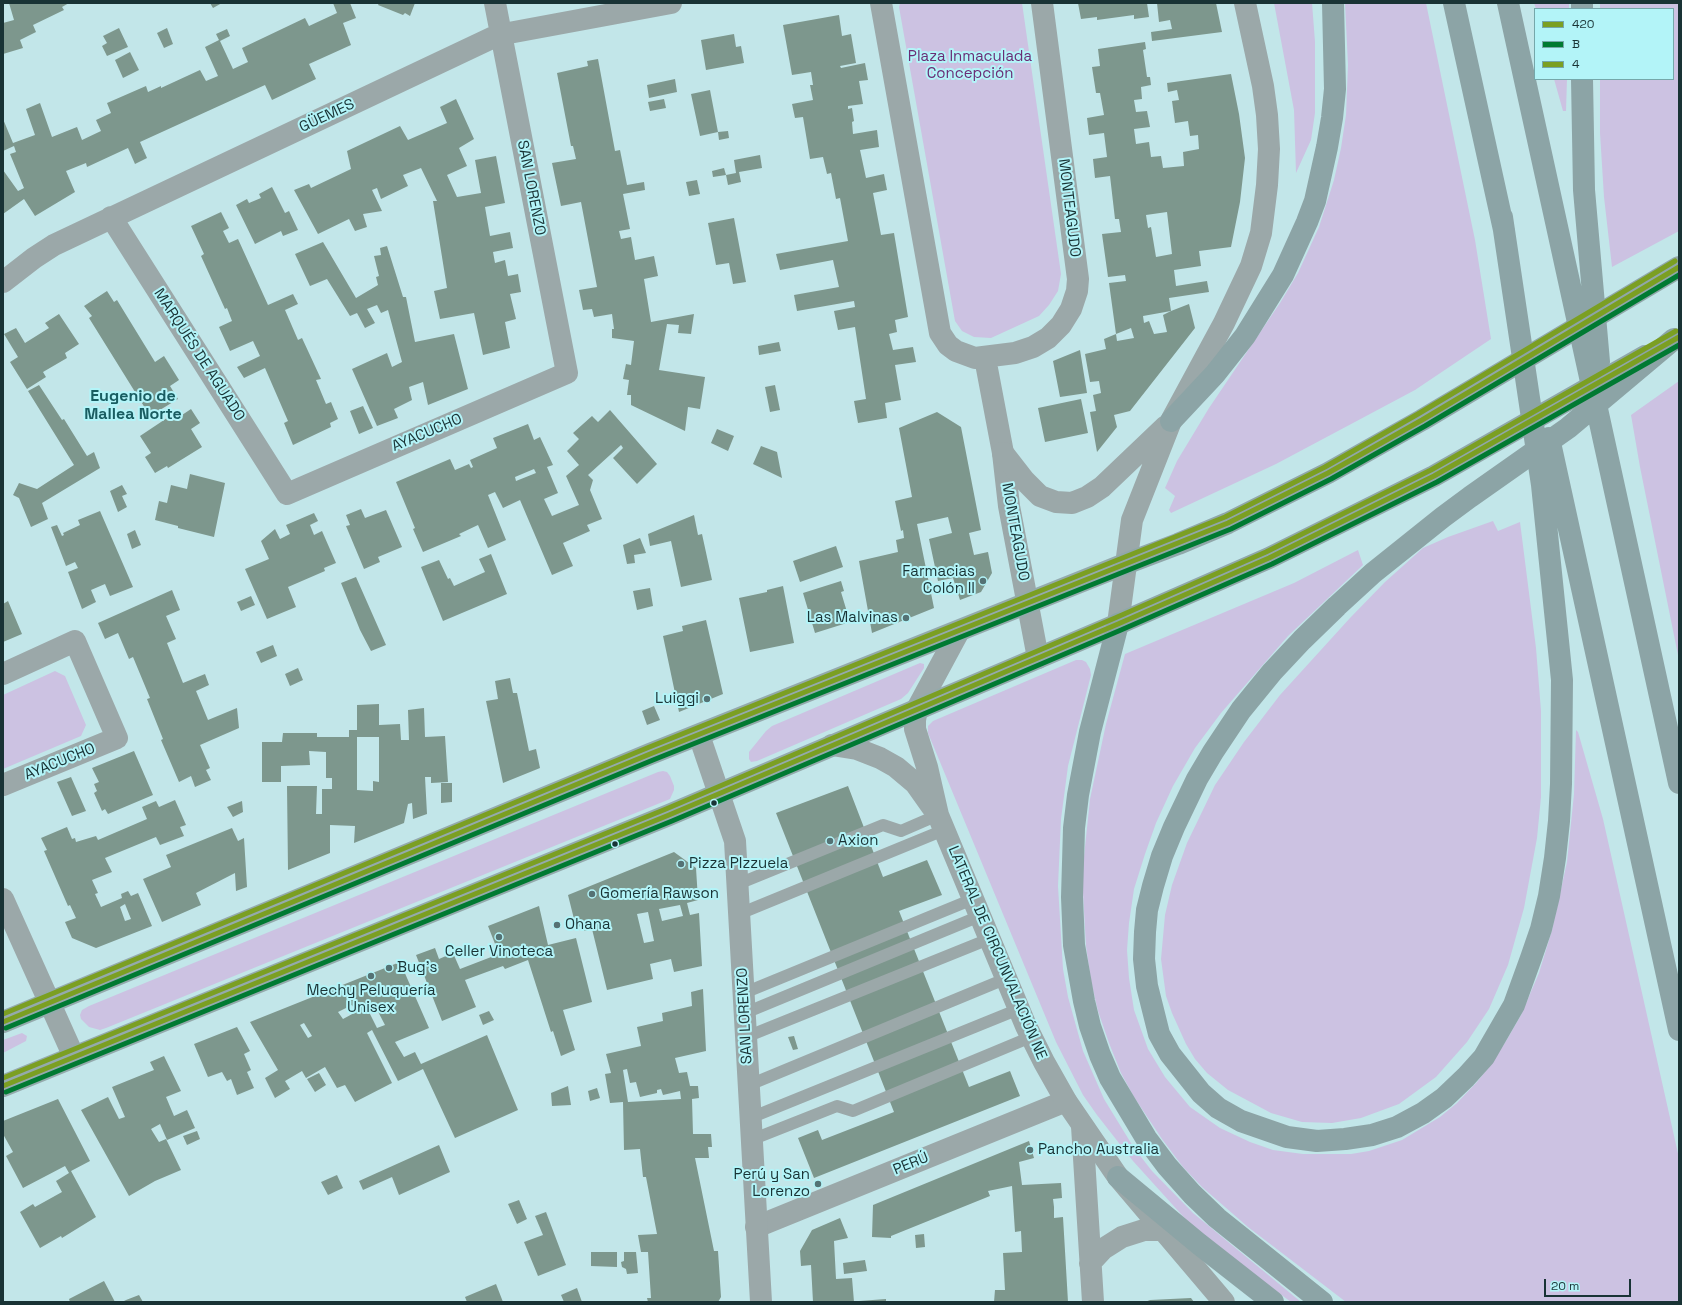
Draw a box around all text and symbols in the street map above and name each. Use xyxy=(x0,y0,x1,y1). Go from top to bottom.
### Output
legend xyxy=(1534,8,1674,80)
text: 420 xyxy=(1572,16,1594,32)
text: B xyxy=(1572,36,1580,52)
park label: Plaza Inmaculada Concepción xyxy=(908,48,1032,83)
text: 4 xyxy=(1572,56,1580,72)
street label: GÜEMES xyxy=(296,95,358,137)
street label: SAN LORENZO xyxy=(513,139,549,237)
street label: MONTEAGUDO xyxy=(1054,158,1084,258)
street label: MARQUÉS DE AGUADO xyxy=(149,285,249,425)
district label: Eugenio de Mallea Norte xyxy=(84,387,182,425)
street label: AYACUCHO xyxy=(389,410,465,456)
street label: MONTEAGUDO xyxy=(998,481,1032,583)
place label: Farmacias Colón II xyxy=(902,563,975,598)
marker: Farmacias Colón II xyxy=(978,576,988,586)
place label: Las Malvinas xyxy=(807,609,898,627)
marker: Las Malvinas xyxy=(901,613,911,623)
place label: Luiggi xyxy=(655,690,699,708)
marker: Luiggi xyxy=(702,694,712,704)
street label: AYACUCHO xyxy=(22,740,98,784)
unlabelled marker xyxy=(709,798,719,808)
place label: Axion xyxy=(838,832,878,850)
marker: Axion xyxy=(825,836,835,846)
unlabelled marker xyxy=(610,839,620,849)
street label: LATERAL DE CIRCUNVALACIÓN NE xyxy=(944,843,1050,1063)
place label: Pizza PIzzuela xyxy=(689,855,788,873)
marker: Pizza PIzzuela xyxy=(676,859,686,869)
place label: Gomería Rawson xyxy=(600,885,719,903)
marker: Gomería Rawson xyxy=(587,889,597,899)
place label: Ohana xyxy=(565,916,611,934)
marker: Ohana xyxy=(552,920,562,930)
marker: Celler Vinoteca xyxy=(494,932,504,942)
place label: Celler Vinoteca xyxy=(445,943,553,961)
place label: Bug's xyxy=(397,959,437,977)
marker: Bug's xyxy=(384,963,394,973)
street label: SAN LORENZO xyxy=(733,967,757,1065)
marker: Mechy Peluquería Unisex xyxy=(366,971,376,981)
place label: Mechy Peluquería Unisex xyxy=(306,982,436,1017)
place label: Pancho Australia xyxy=(1038,1141,1159,1159)
marker: Pancho Australia xyxy=(1025,1145,1035,1155)
street label: PERÚ xyxy=(891,1149,931,1179)
place label: Perú y San Lorenzo xyxy=(734,1166,810,1201)
marker: Perú y San Lorenzo xyxy=(813,1179,823,1189)
scale bar xyxy=(1546,1271,1633,1297)
text: 20 m xyxy=(1551,1278,1579,1294)

